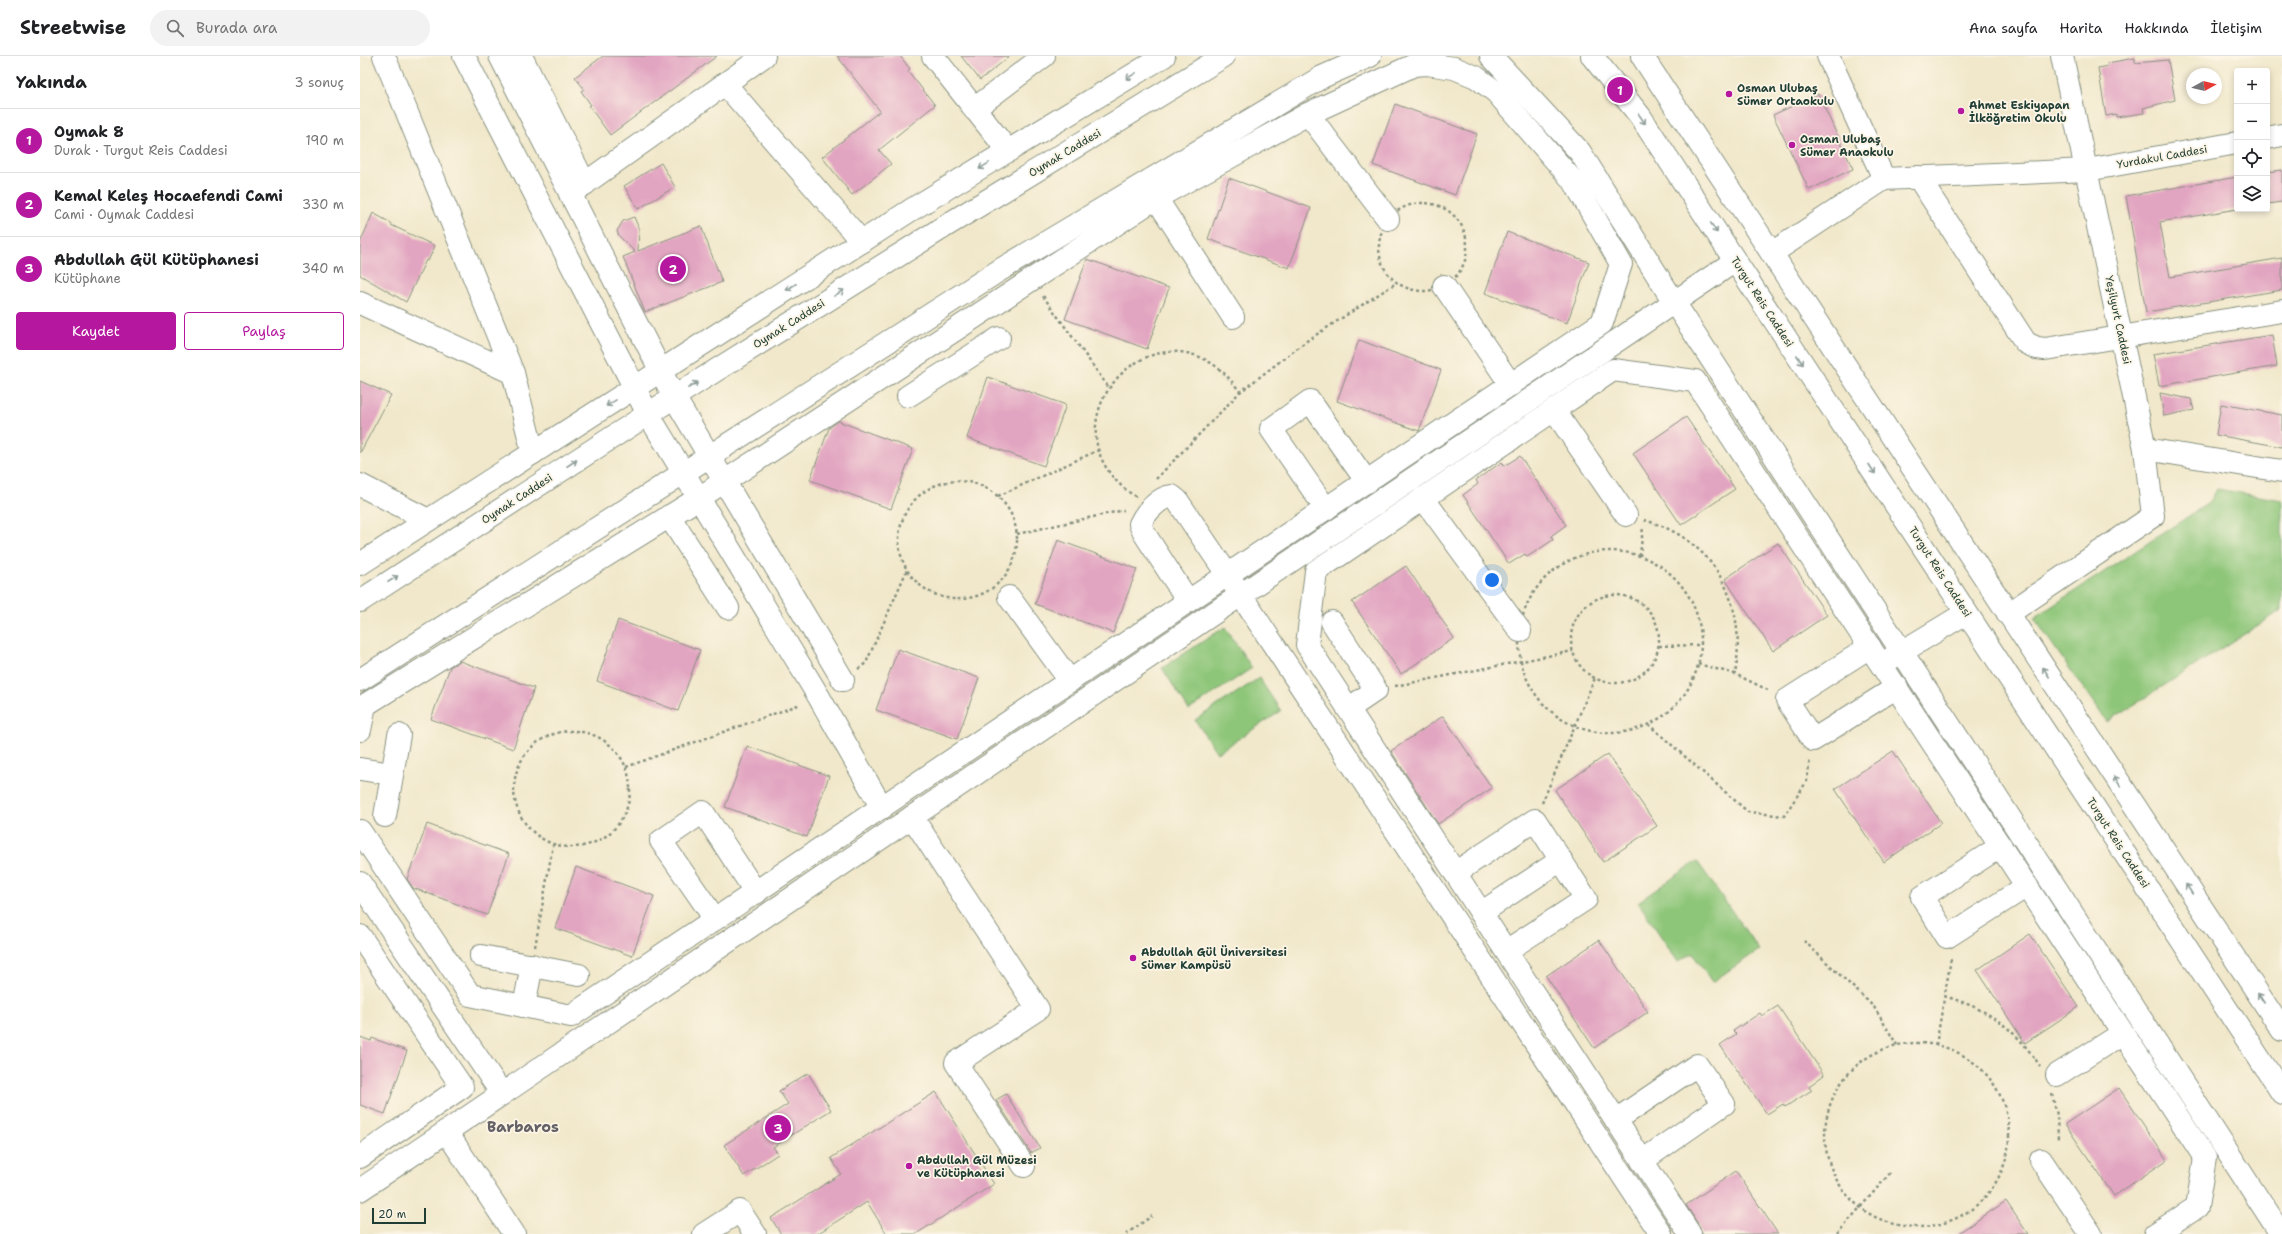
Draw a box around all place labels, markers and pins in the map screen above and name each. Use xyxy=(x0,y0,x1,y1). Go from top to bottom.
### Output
pin: 1 xyxy=(1607,75,1633,105)
place label: Osman Ulubaş Sümer Ortaokulu xyxy=(1737,81,1834,109)
marker: Osman Ulubaş Sümer Ortaokulu xyxy=(1724,89,1734,99)
place label: Ahmet Eskiyapan İlköğretim Okulu xyxy=(1969,98,2070,126)
marker: Ahmet Eskiyapan İlköğretim Okulu xyxy=(1956,106,1966,116)
place label: Osman Ulubaş Sümer Anaokulu xyxy=(1800,132,1894,160)
marker: Osman Ulubaş Sümer Anaokulu xyxy=(1787,140,1797,150)
pin: 2 xyxy=(660,254,686,284)
place label: Abdullah Gül Üniversitesi Sümer Kampüsü xyxy=(1141,945,1287,973)
marker: Abdullah Gül Üniversitesi Sümer Kampüsü xyxy=(1128,953,1138,963)
pin: 3 xyxy=(765,1113,791,1143)
place label: Abdullah Gül Müzesi ve Kütüphanesi xyxy=(917,1153,1037,1181)
marker: Abdullah Gül Müzesi ve Kütüphanesi xyxy=(904,1161,914,1171)

